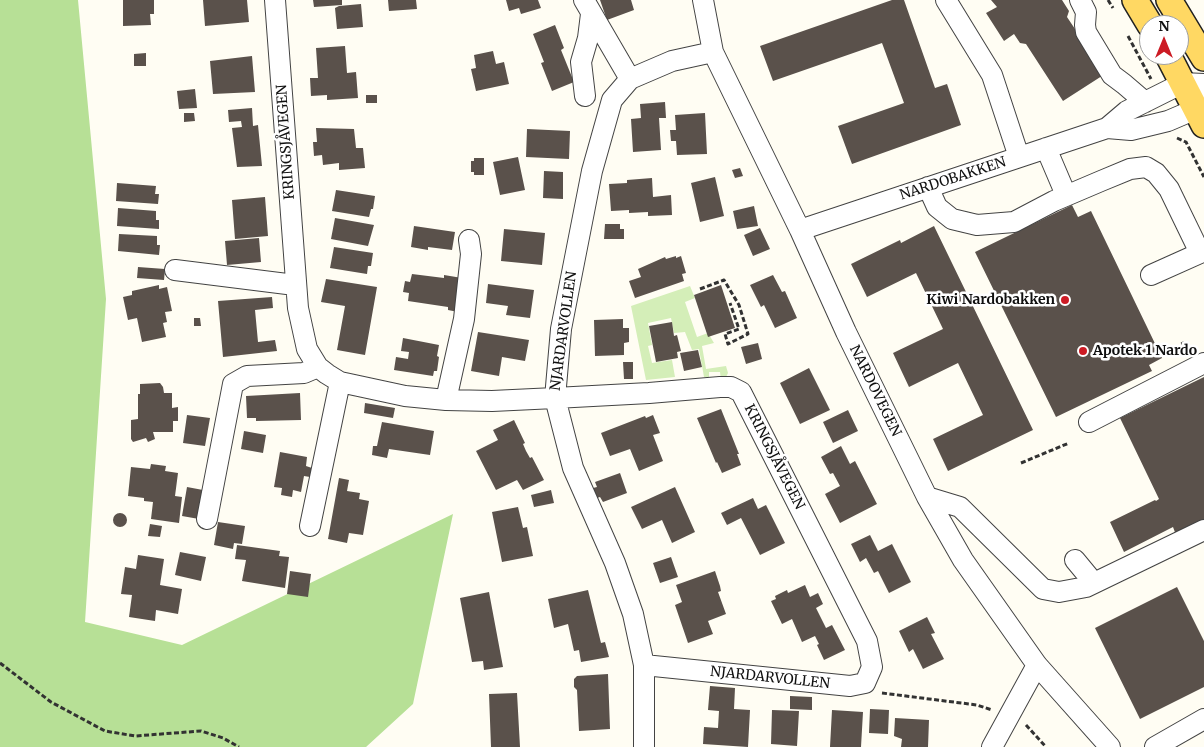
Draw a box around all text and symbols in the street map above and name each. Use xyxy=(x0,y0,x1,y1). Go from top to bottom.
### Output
north arrow xyxy=(1139,15,1189,65)
text: N xyxy=(1158,17,1170,35)
street label: KRINGSJÅVEGEN xyxy=(274,84,298,200)
street label: NARDOBAKKEN xyxy=(898,154,1008,204)
street label: NJARDARVOLLEN xyxy=(547,270,581,392)
place label: Kiwi Nardobakken xyxy=(926,292,1055,308)
marker: Kiwi Nardobakken xyxy=(1059,294,1071,306)
street label: NARDOVEGEN xyxy=(846,342,904,440)
place label: Apotek 1 Nardo xyxy=(1093,343,1197,359)
marker: Apotek 1 Nardo xyxy=(1077,345,1089,357)
street label: KRINGSJÅVEGEN xyxy=(740,402,808,512)
street label: NJARDARVOLLEN xyxy=(709,663,831,693)

